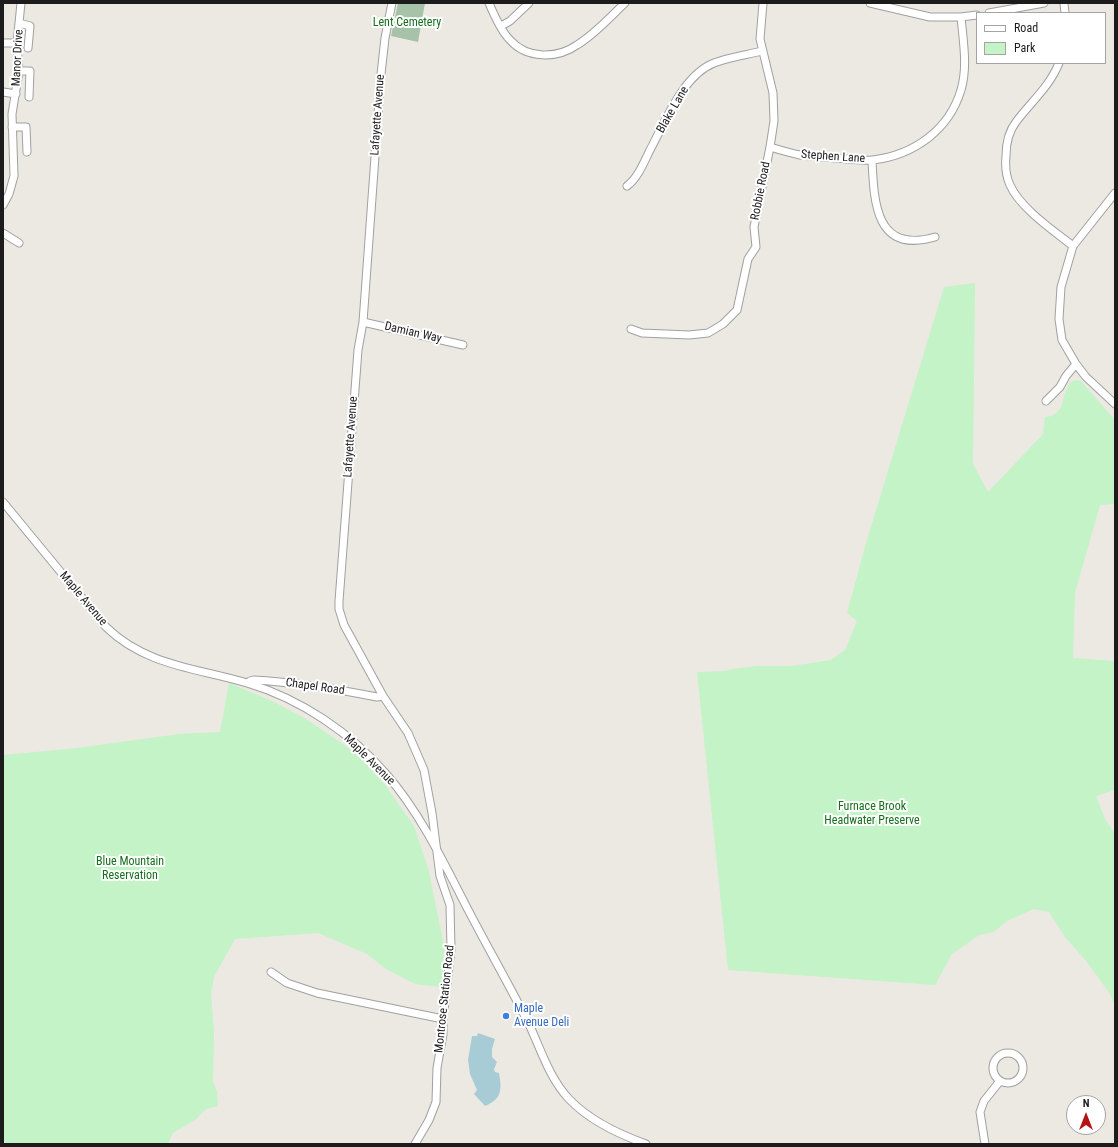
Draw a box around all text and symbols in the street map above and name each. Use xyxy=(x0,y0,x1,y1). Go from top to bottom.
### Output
legend xyxy=(976,12,1106,64)
park label: Lent Cemetery xyxy=(373,16,441,30)
text: Road xyxy=(1014,21,1038,35)
street label: Manor Drive xyxy=(9,29,27,87)
text: Park xyxy=(1014,41,1035,55)
street label: Lafayette Avenue xyxy=(368,74,388,156)
street label: Blake Lane xyxy=(654,84,692,136)
street label: Stephen Lane xyxy=(800,148,866,166)
street label: Robbie Road xyxy=(748,160,774,222)
street label: Damian Way xyxy=(383,319,443,347)
street label: Lafayette Avenue xyxy=(341,396,361,478)
street label: Maple Avenue xyxy=(56,569,110,629)
street label: Chapel Road xyxy=(285,676,345,698)
street label: Maple Avenue xyxy=(340,731,398,789)
park label: Furnace Brook Headwater Preserve xyxy=(824,800,920,828)
park label: Blue Mountain Reservation xyxy=(96,855,164,883)
street label: Montrose Station Road xyxy=(432,944,458,1054)
place label: Maple Avenue Deli xyxy=(514,1002,569,1030)
marker: Maple Avenue Deli xyxy=(501,1011,511,1021)
north arrow xyxy=(1066,1095,1106,1135)
text: N xyxy=(1083,1097,1089,1110)

